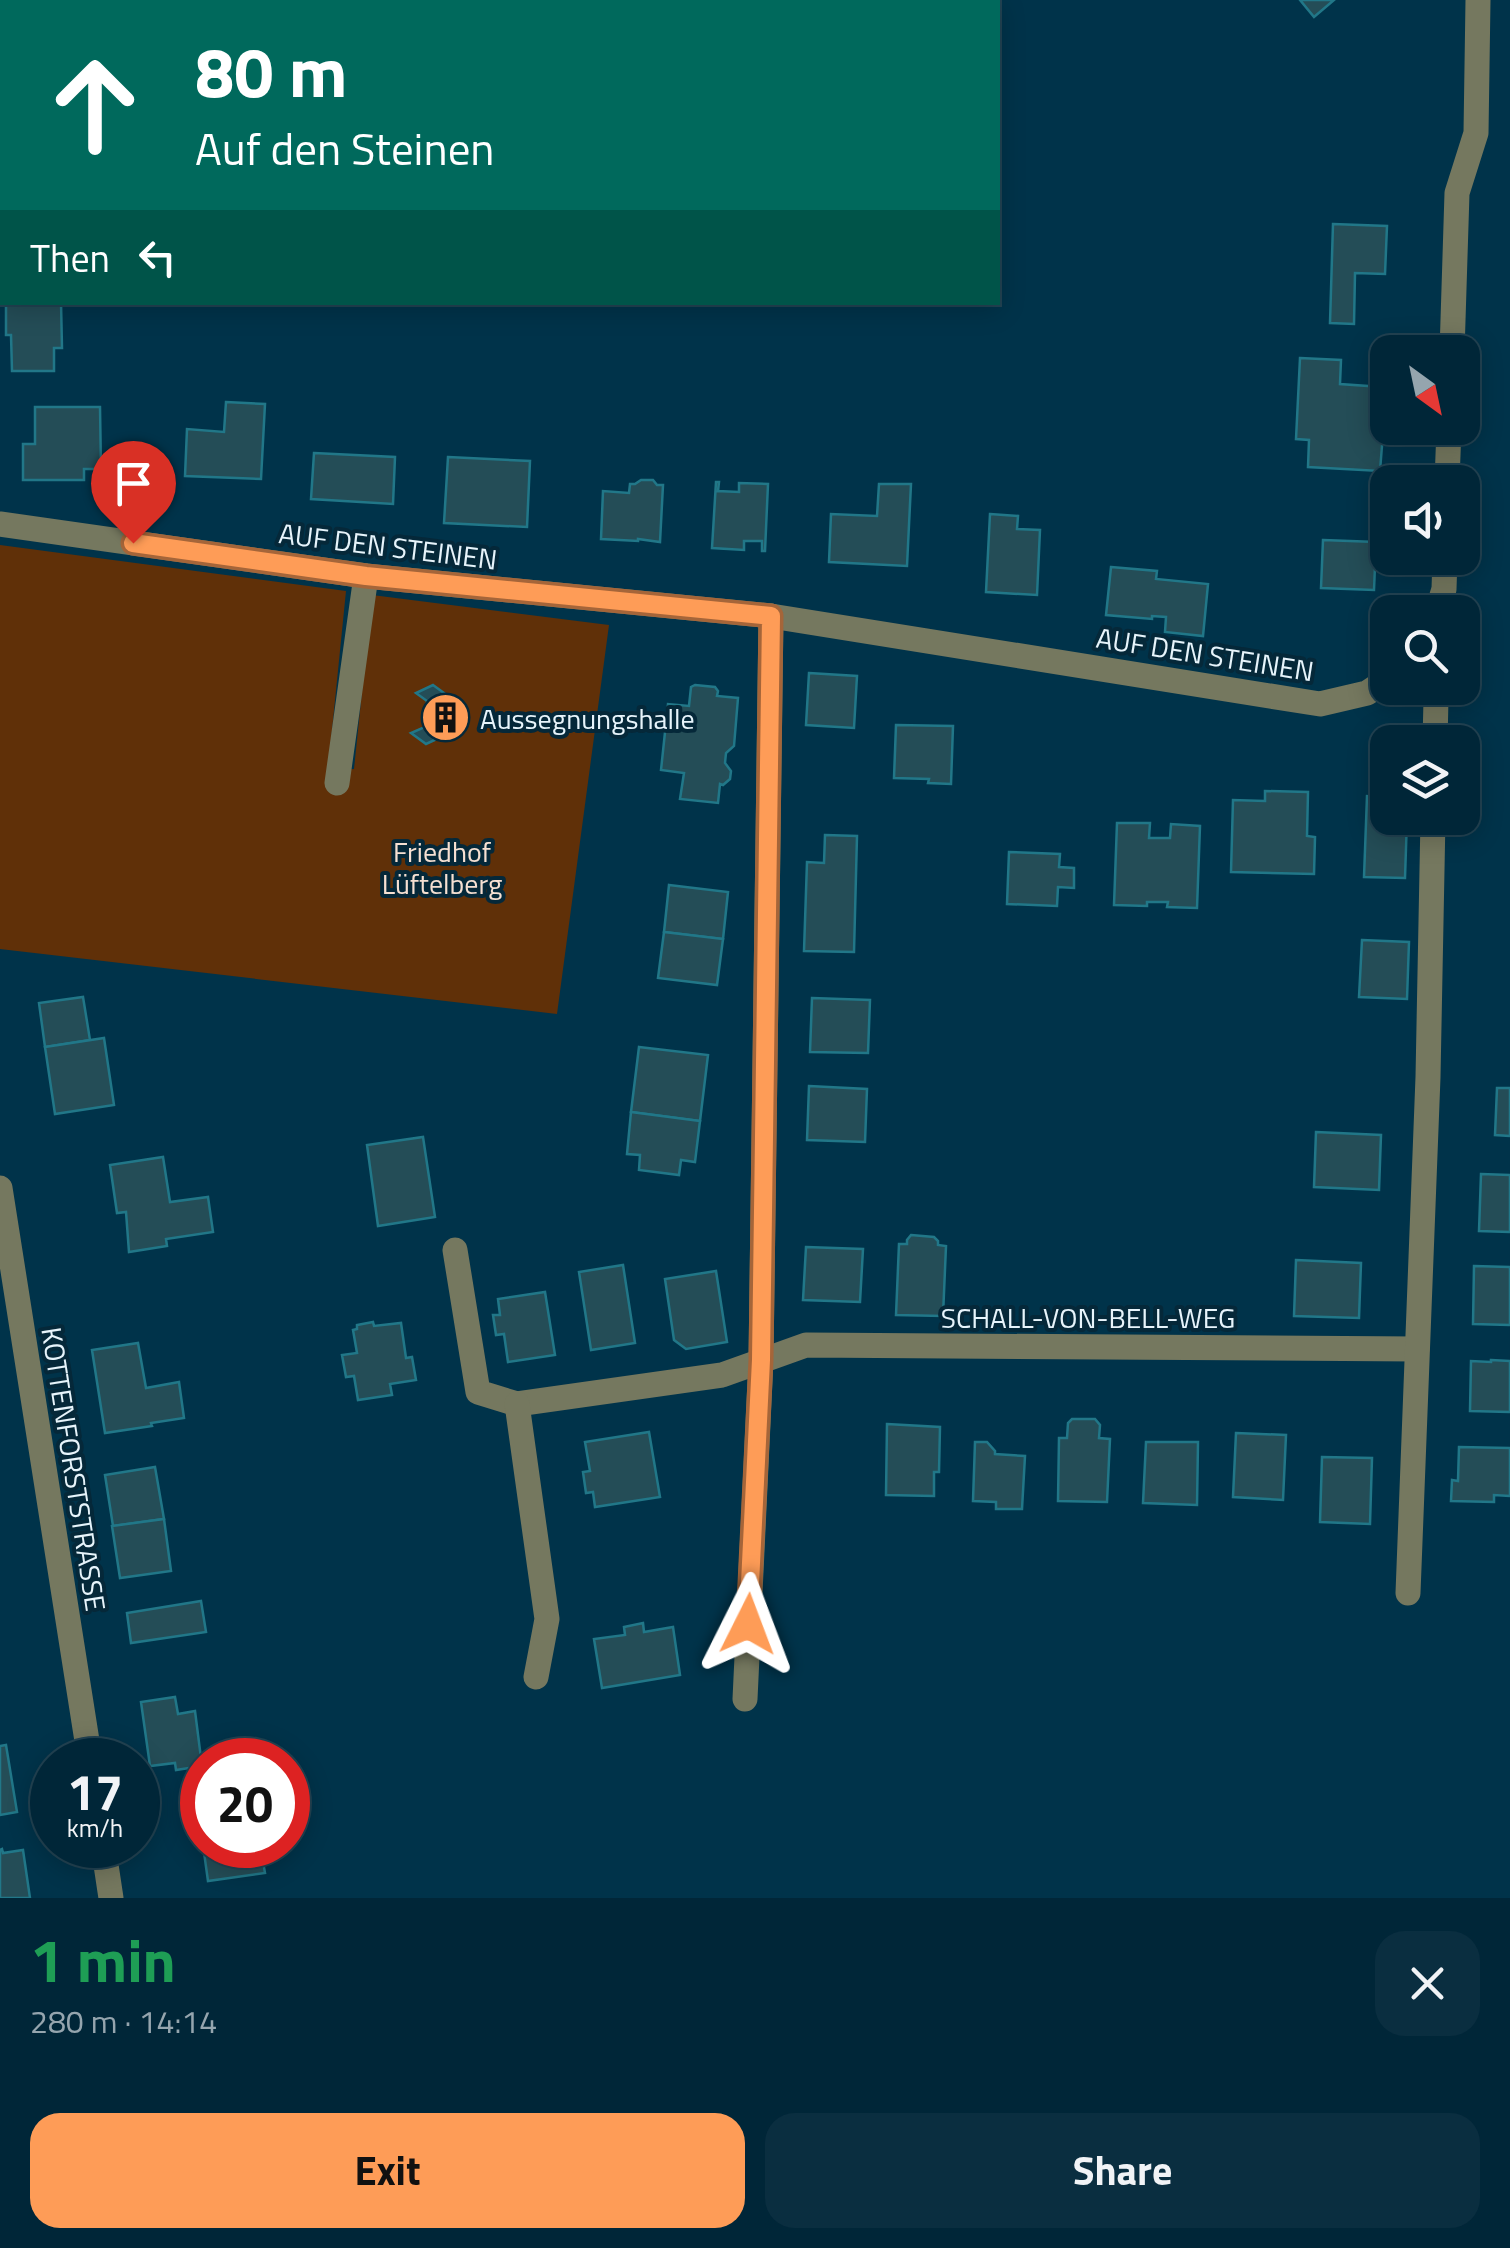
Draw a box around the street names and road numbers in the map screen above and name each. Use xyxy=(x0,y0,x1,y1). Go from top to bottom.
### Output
street label: AUF DEN STEINEN xyxy=(276,511,500,581)
street label: AUF DEN STEINEN xyxy=(1093,616,1317,692)
street label: SCHALL-VON-BELL-WEG xyxy=(941,1296,1235,1339)
street label: KOTTENFORSTSTRASSE xyxy=(30,1324,118,1614)

